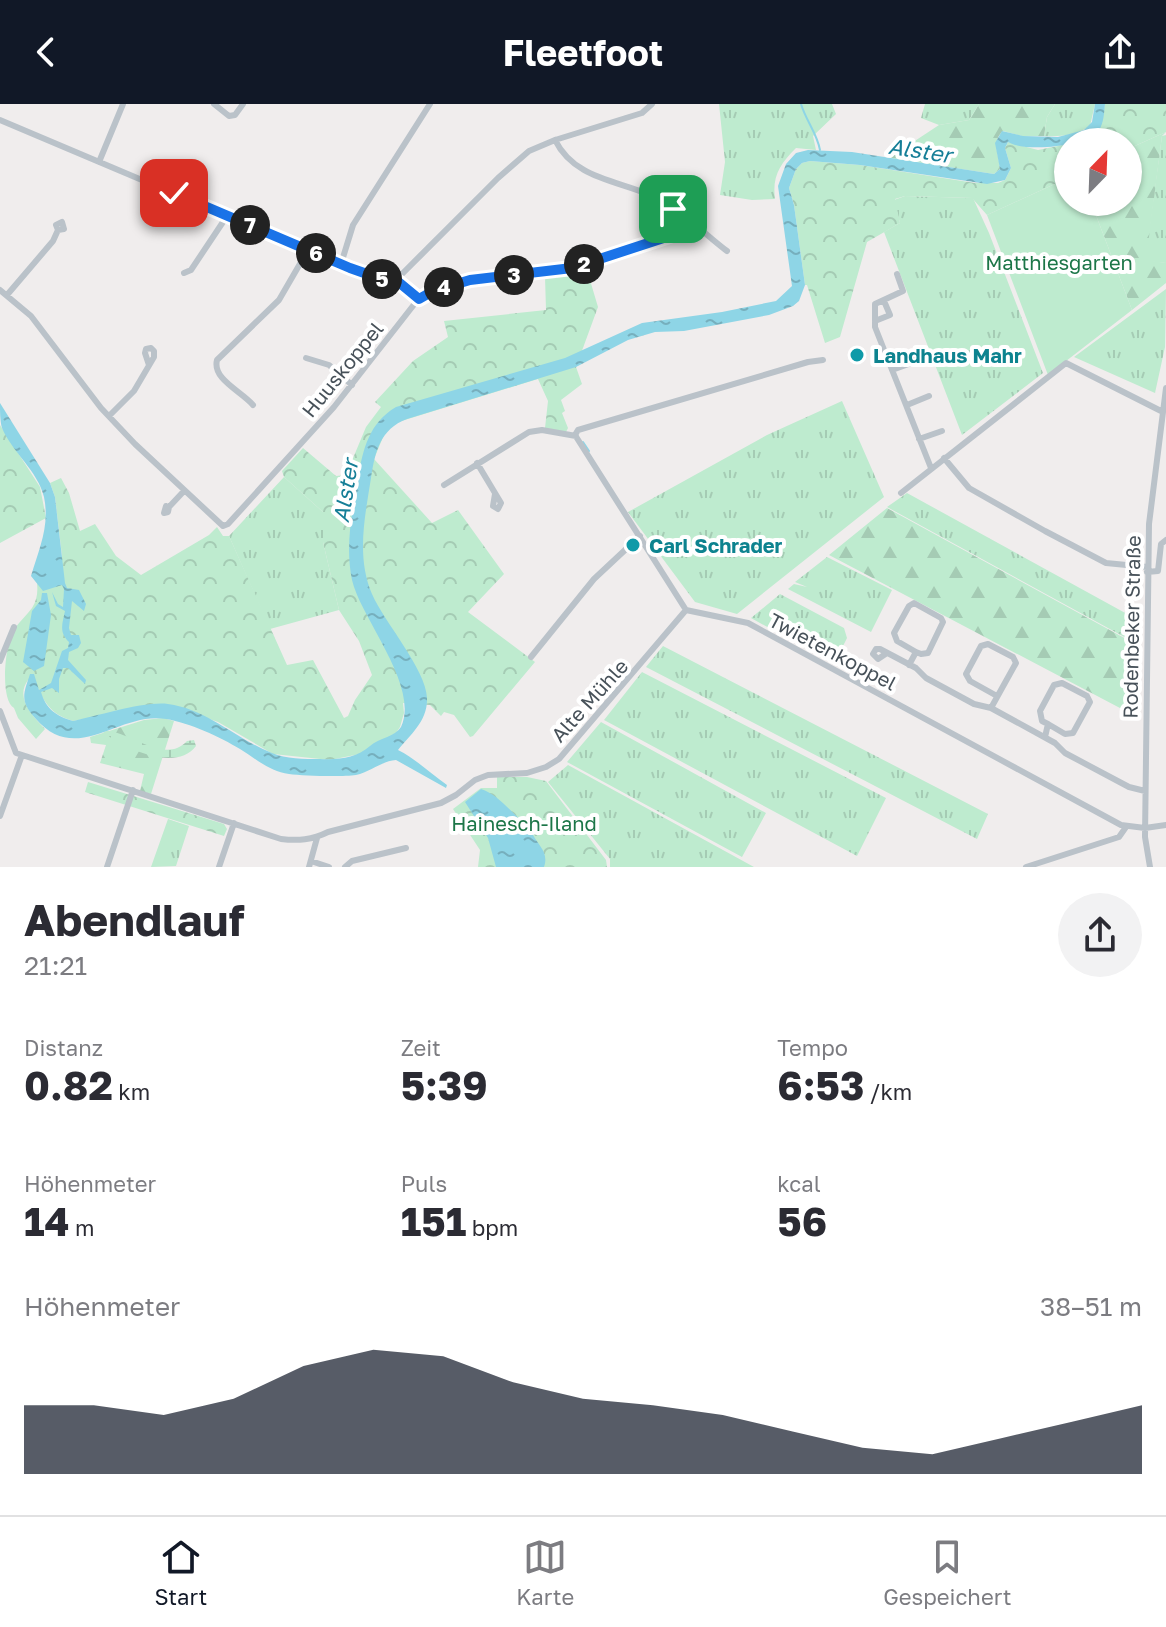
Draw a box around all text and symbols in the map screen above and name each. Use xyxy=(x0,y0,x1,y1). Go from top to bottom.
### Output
icon: back xyxy=(24,30,68,74)
icon: share xyxy=(1098,30,1142,74)
text: Fleetfoot xyxy=(503,31,663,74)
north arrow xyxy=(1054,128,1142,216)
map controls xyxy=(1054,128,1142,216)
water label: Alster xyxy=(887,132,957,169)
pin xyxy=(140,159,208,227)
icon: check xyxy=(152,171,196,215)
pin xyxy=(639,175,707,243)
icon: arrive xyxy=(651,187,695,231)
pin: 7 xyxy=(230,205,270,245)
text: 7 xyxy=(244,211,256,238)
pin: 6 xyxy=(296,233,336,273)
text: 6 xyxy=(309,239,323,266)
pin: 2 xyxy=(564,244,604,284)
text: 2 xyxy=(577,250,591,277)
park label: Matthiesgarten xyxy=(985,250,1133,274)
pin: 3 xyxy=(494,255,534,295)
pin: 5 xyxy=(362,259,402,299)
text: 3 xyxy=(507,261,521,288)
text: 5 xyxy=(375,265,389,292)
pin: 4 xyxy=(424,267,464,307)
text: 4 xyxy=(437,273,451,300)
street label: Huuskoppel xyxy=(296,317,388,421)
place label: Landhaus Mahr xyxy=(873,343,1022,367)
marker: Landhaus Mahr xyxy=(848,346,866,364)
water label: Alster xyxy=(327,454,364,524)
place label: Carl Schrader xyxy=(649,533,783,557)
street label: Rodenbeker Straße xyxy=(1117,535,1145,719)
marker: Carl Schrader xyxy=(624,536,642,554)
street label: Twietenkoppel xyxy=(765,607,901,695)
street label: Alte Mühle xyxy=(546,654,632,746)
park label: Hainesch-Iland xyxy=(451,811,597,835)
text: Abendlauf xyxy=(24,893,244,946)
button: share xyxy=(1058,893,1142,977)
text: 21:21 xyxy=(24,950,87,981)
text: Distanz xyxy=(24,1034,103,1061)
text: Zeit xyxy=(401,1034,441,1061)
text: Tempo xyxy=(777,1034,848,1061)
text: 0.82 xyxy=(24,1061,113,1109)
text: 5:39 xyxy=(401,1061,488,1109)
text: 6:53 xyxy=(777,1061,864,1109)
text: km xyxy=(113,1078,150,1105)
text: /km xyxy=(864,1078,912,1105)
text: Höhenmeter xyxy=(24,1170,156,1197)
text: Puls xyxy=(401,1170,447,1197)
text: kcal xyxy=(777,1170,821,1197)
text: 14 xyxy=(24,1197,70,1245)
text: 151 xyxy=(401,1197,466,1245)
text: 56 xyxy=(777,1197,827,1245)
text: m xyxy=(70,1214,95,1241)
text: bpm xyxy=(466,1214,518,1241)
text: Höhenmeter xyxy=(24,1291,180,1322)
text: 38–51 m xyxy=(1040,1291,1142,1322)
tab: Start xyxy=(155,1535,207,1610)
tab: Karte xyxy=(516,1535,574,1610)
tab: Gespeichert xyxy=(883,1535,1011,1610)

